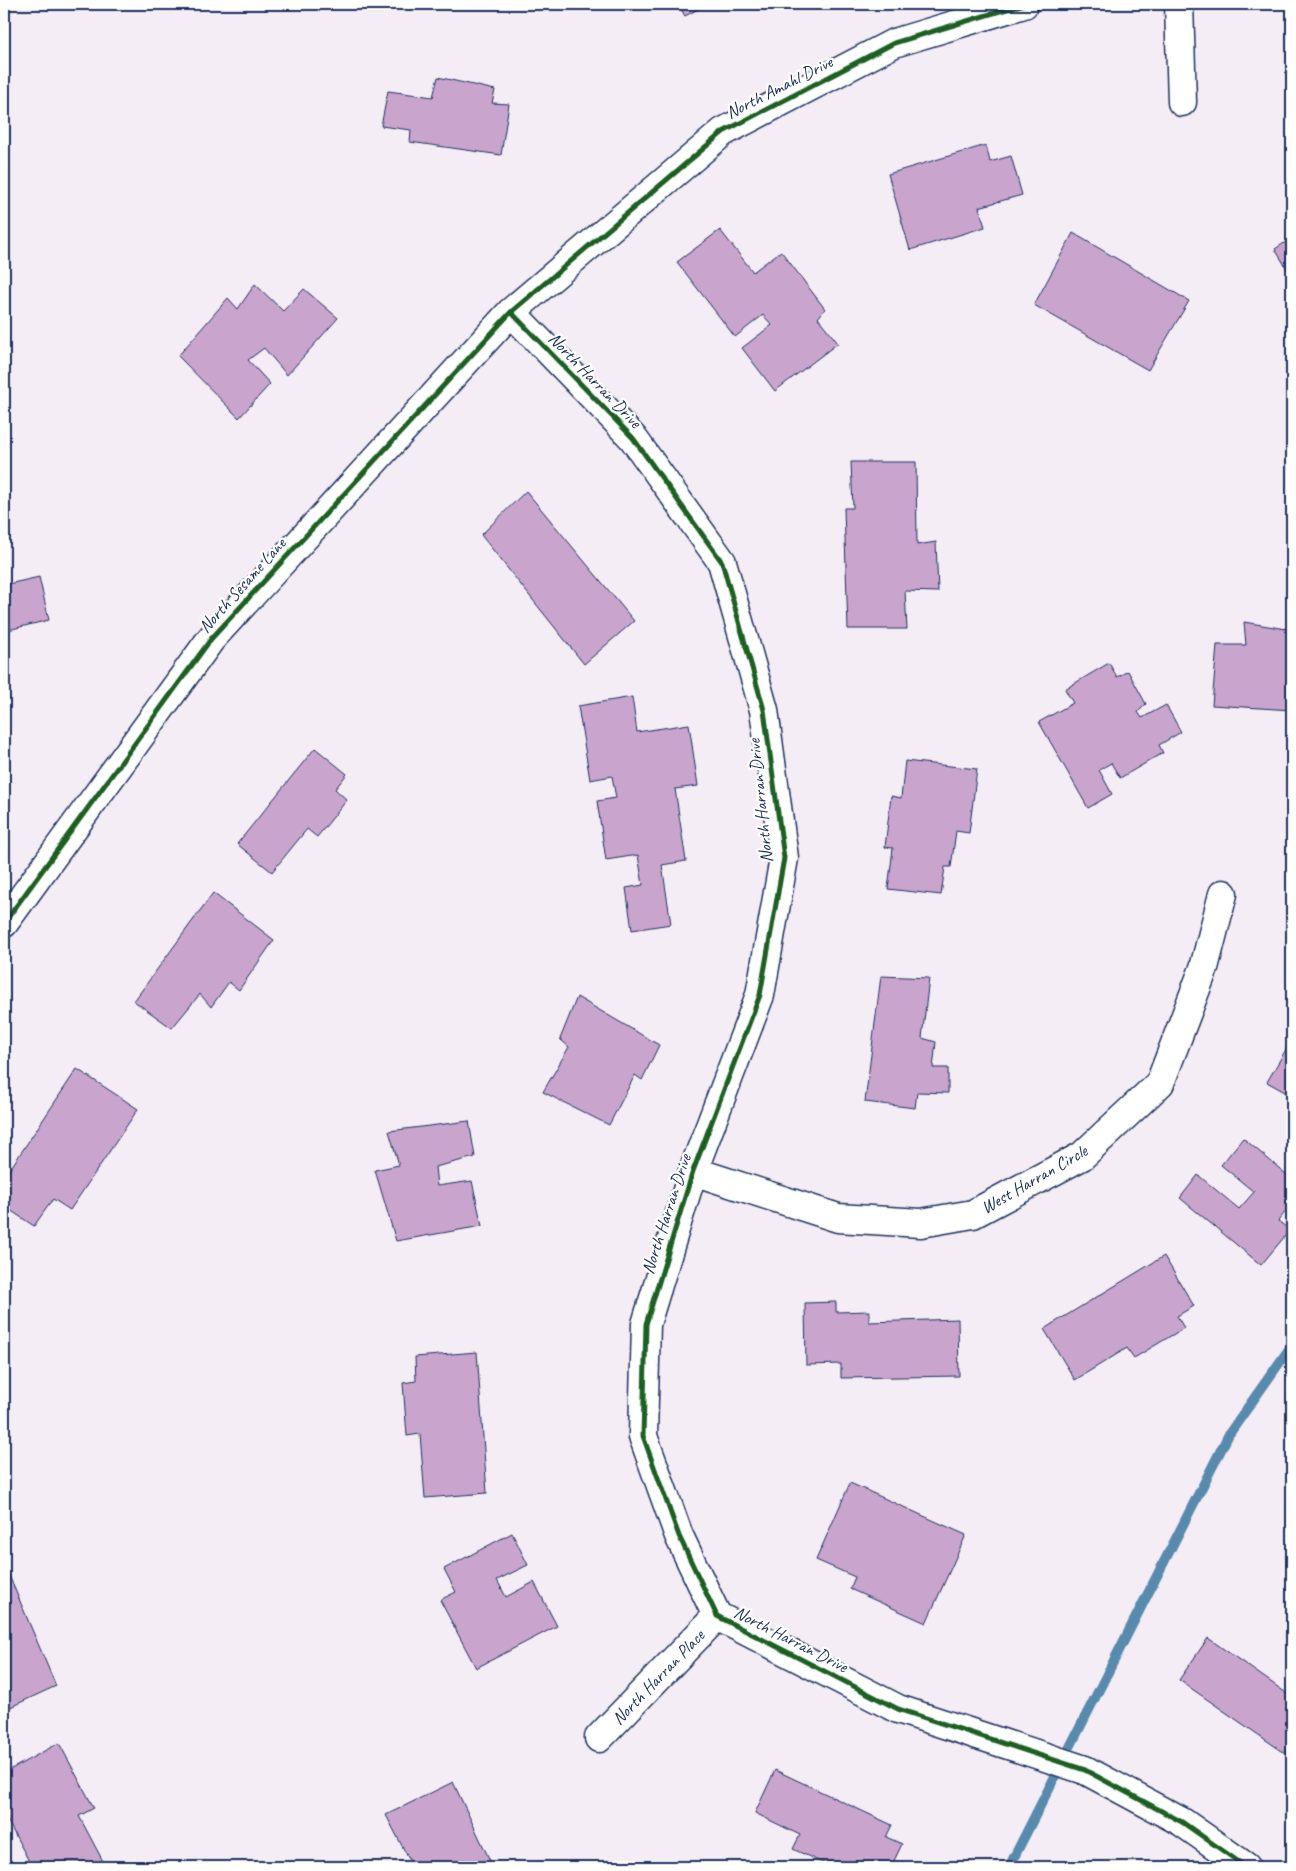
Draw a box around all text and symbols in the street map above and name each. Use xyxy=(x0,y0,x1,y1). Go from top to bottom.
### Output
street label: North Amahl Drive xyxy=(722,50,837,123)
street label: North Harran Drive xyxy=(544,328,647,433)
street label: North Sesame Lane xyxy=(194,532,291,637)
street label: North Harran Drive xyxy=(742,737,777,864)
street label: West Harran Circle xyxy=(977,1139,1092,1218)
street label: North Harran Drive xyxy=(636,1150,696,1277)
street label: North Harran Drive xyxy=(730,1601,853,1678)
street label: North Harran Place xyxy=(607,1624,710,1729)

